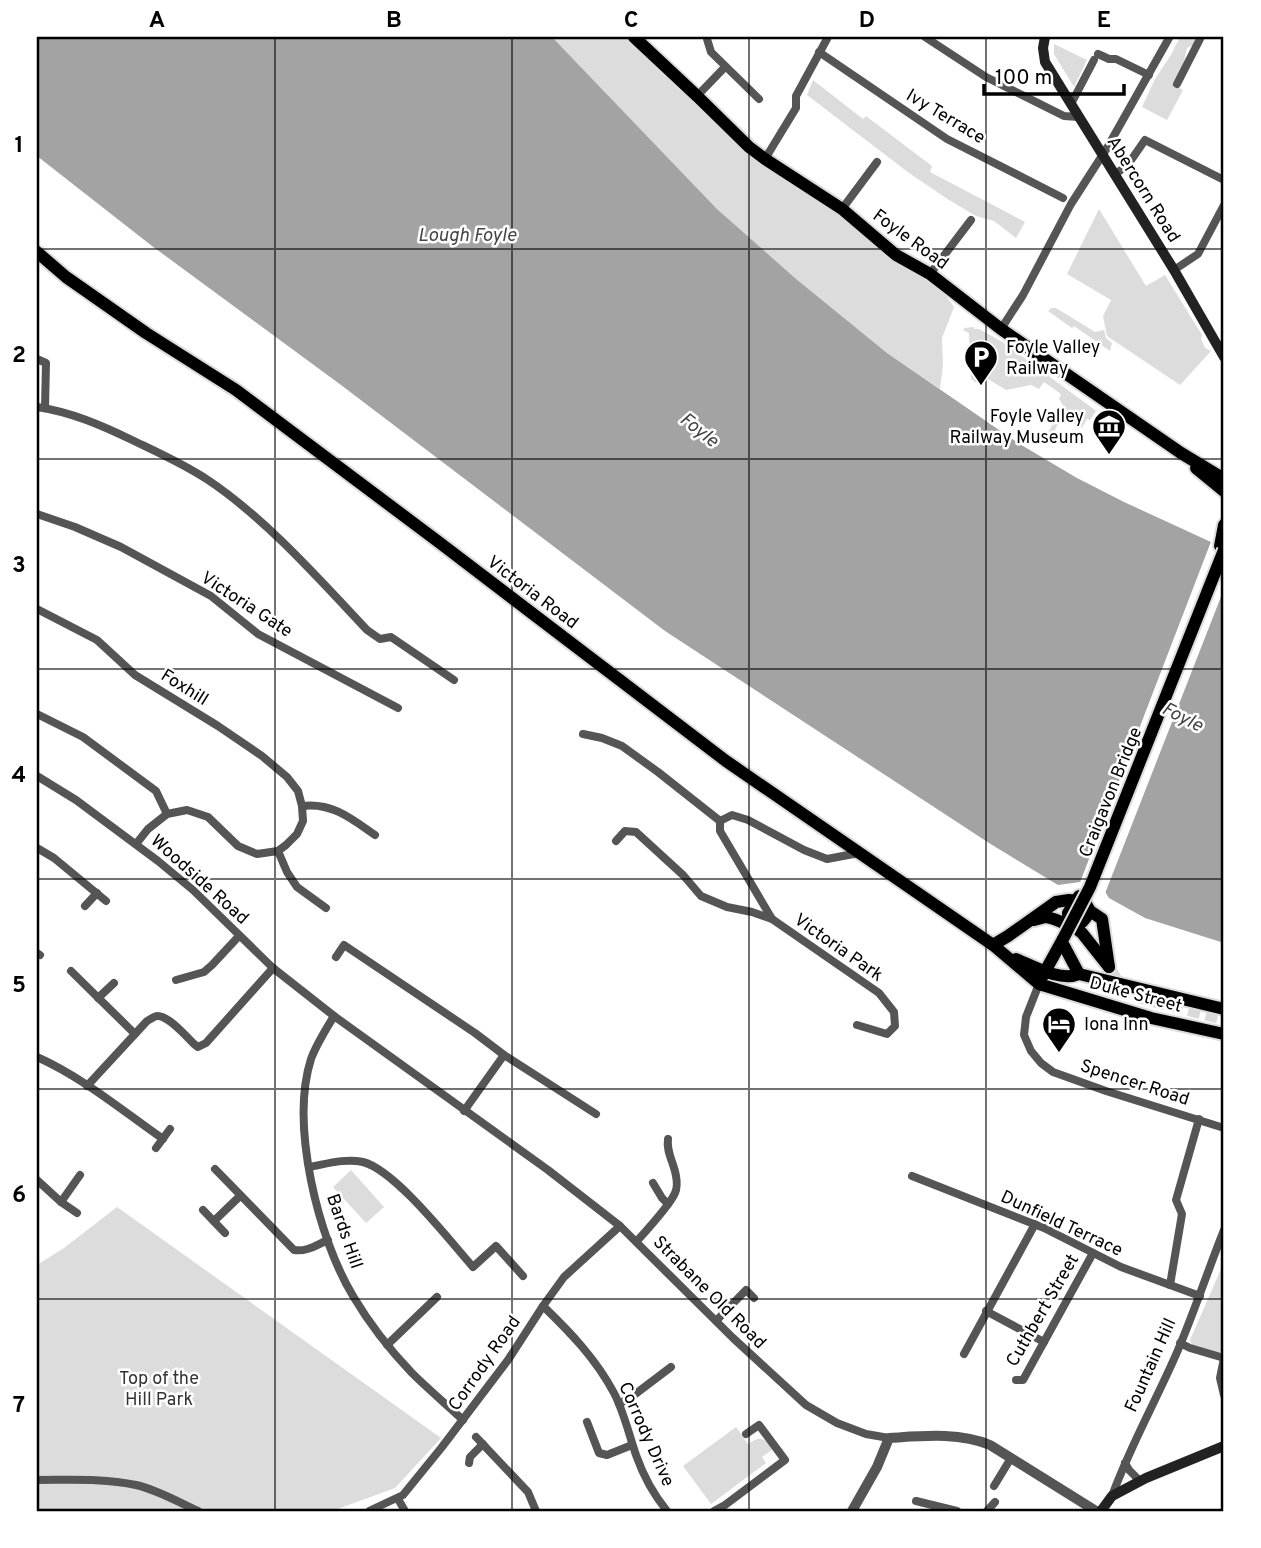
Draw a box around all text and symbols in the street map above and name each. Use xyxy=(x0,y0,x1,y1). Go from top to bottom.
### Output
text: A xyxy=(149,7,165,36)
text: B xyxy=(386,7,402,36)
text: C xyxy=(624,7,638,36)
text: D xyxy=(859,7,875,36)
text: E xyxy=(1097,7,1111,36)
scale bar xyxy=(984,52,1124,96)
text: 100 m xyxy=(995,65,1052,92)
street label: Ivy Terrace xyxy=(901,85,989,150)
text: 1 xyxy=(14,132,24,161)
street label: Abercorn Road xyxy=(1101,132,1185,247)
street label: Foyle Road xyxy=(868,205,953,276)
water label: Lough Foyle xyxy=(418,224,516,248)
place label: Foyle Valley Railway xyxy=(1006,337,1100,381)
parking icon: Foyle Valley Railway xyxy=(962,338,1000,387)
text: 2 xyxy=(12,342,26,371)
place label: Foyle Valley Railway Museum xyxy=(950,406,1084,450)
museum icon: Foyle Valley Railway Museum xyxy=(1090,407,1128,456)
water label: Foyle xyxy=(675,408,723,453)
street label: Victoria Road xyxy=(482,551,582,635)
text: 3 xyxy=(12,552,26,581)
street label: Victoria Gate xyxy=(196,567,296,643)
street label: Foxhill xyxy=(156,665,212,712)
water label: Foyle xyxy=(1158,697,1207,738)
street label: Craigavon Bridge xyxy=(1075,724,1148,861)
text: 4 xyxy=(12,762,26,791)
street label: Woodside Road xyxy=(145,830,253,930)
street label: Victoria Park xyxy=(789,909,887,987)
text: 5 xyxy=(12,972,26,1001)
street label: Duke Street xyxy=(1087,972,1184,1019)
hotel icon: Iona Inn xyxy=(1040,1005,1078,1054)
place label: Iona Inn xyxy=(1084,1014,1149,1037)
street label: Spencer Road xyxy=(1077,1055,1192,1112)
text: 6 xyxy=(12,1182,26,1211)
street label: Dunfield Terrace xyxy=(997,1186,1126,1263)
street label: Bards Hill xyxy=(320,1191,367,1272)
street label: Strabane Old Road xyxy=(647,1232,770,1355)
street label: Cuthbert Street xyxy=(1002,1250,1085,1371)
street label: Corrody Road xyxy=(444,1312,526,1416)
street label: Fountain Hill xyxy=(1120,1315,1182,1416)
park label: Top of the Hill Park xyxy=(119,1368,199,1412)
street label: Corrody Drive xyxy=(612,1379,679,1490)
text: 7 xyxy=(13,1392,25,1421)

